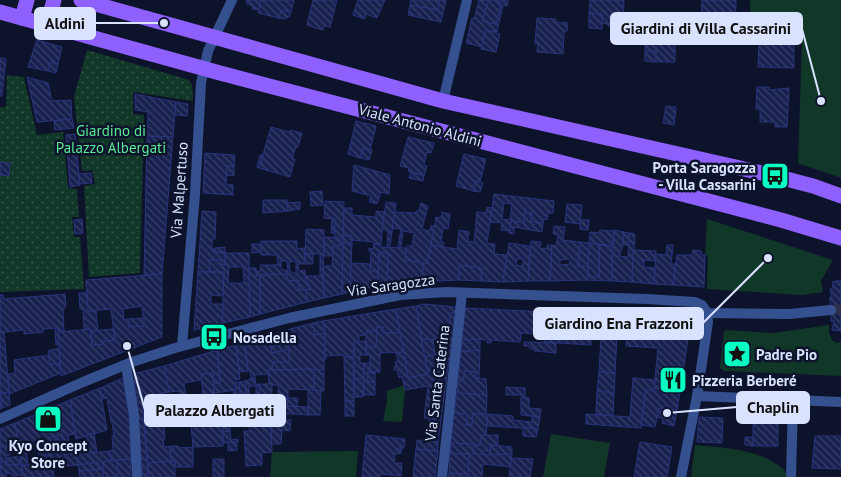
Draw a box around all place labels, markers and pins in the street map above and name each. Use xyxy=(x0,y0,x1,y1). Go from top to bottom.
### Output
callout: Aldini xyxy=(35,8,95,39)
callout: Giardini di Villa Cassarini xyxy=(611,13,802,44)
place label: Porta Saragozza - Villa Cassarini xyxy=(652,158,756,194)
bus stop icon: Porta Saragozza - Villa Cassarini xyxy=(760,161,790,191)
callout: Giardino Ena Frazzoni xyxy=(534,308,703,339)
bus stop icon: Nosadella xyxy=(199,322,229,352)
place label: Nosadella xyxy=(233,328,297,347)
place icon: Padre Pio xyxy=(722,339,752,369)
place label: Padre Pio xyxy=(756,345,817,364)
restaurant icon: Pizzeria Berberé xyxy=(658,365,688,395)
place label: Pizzeria Berberé xyxy=(692,371,797,390)
callout: Chaplin xyxy=(737,392,809,423)
callout: Palazzo Albergati xyxy=(145,395,285,426)
shop icon: Kyo Concept Store xyxy=(33,404,63,434)
place label: Kyo Concept Store xyxy=(9,436,88,472)

